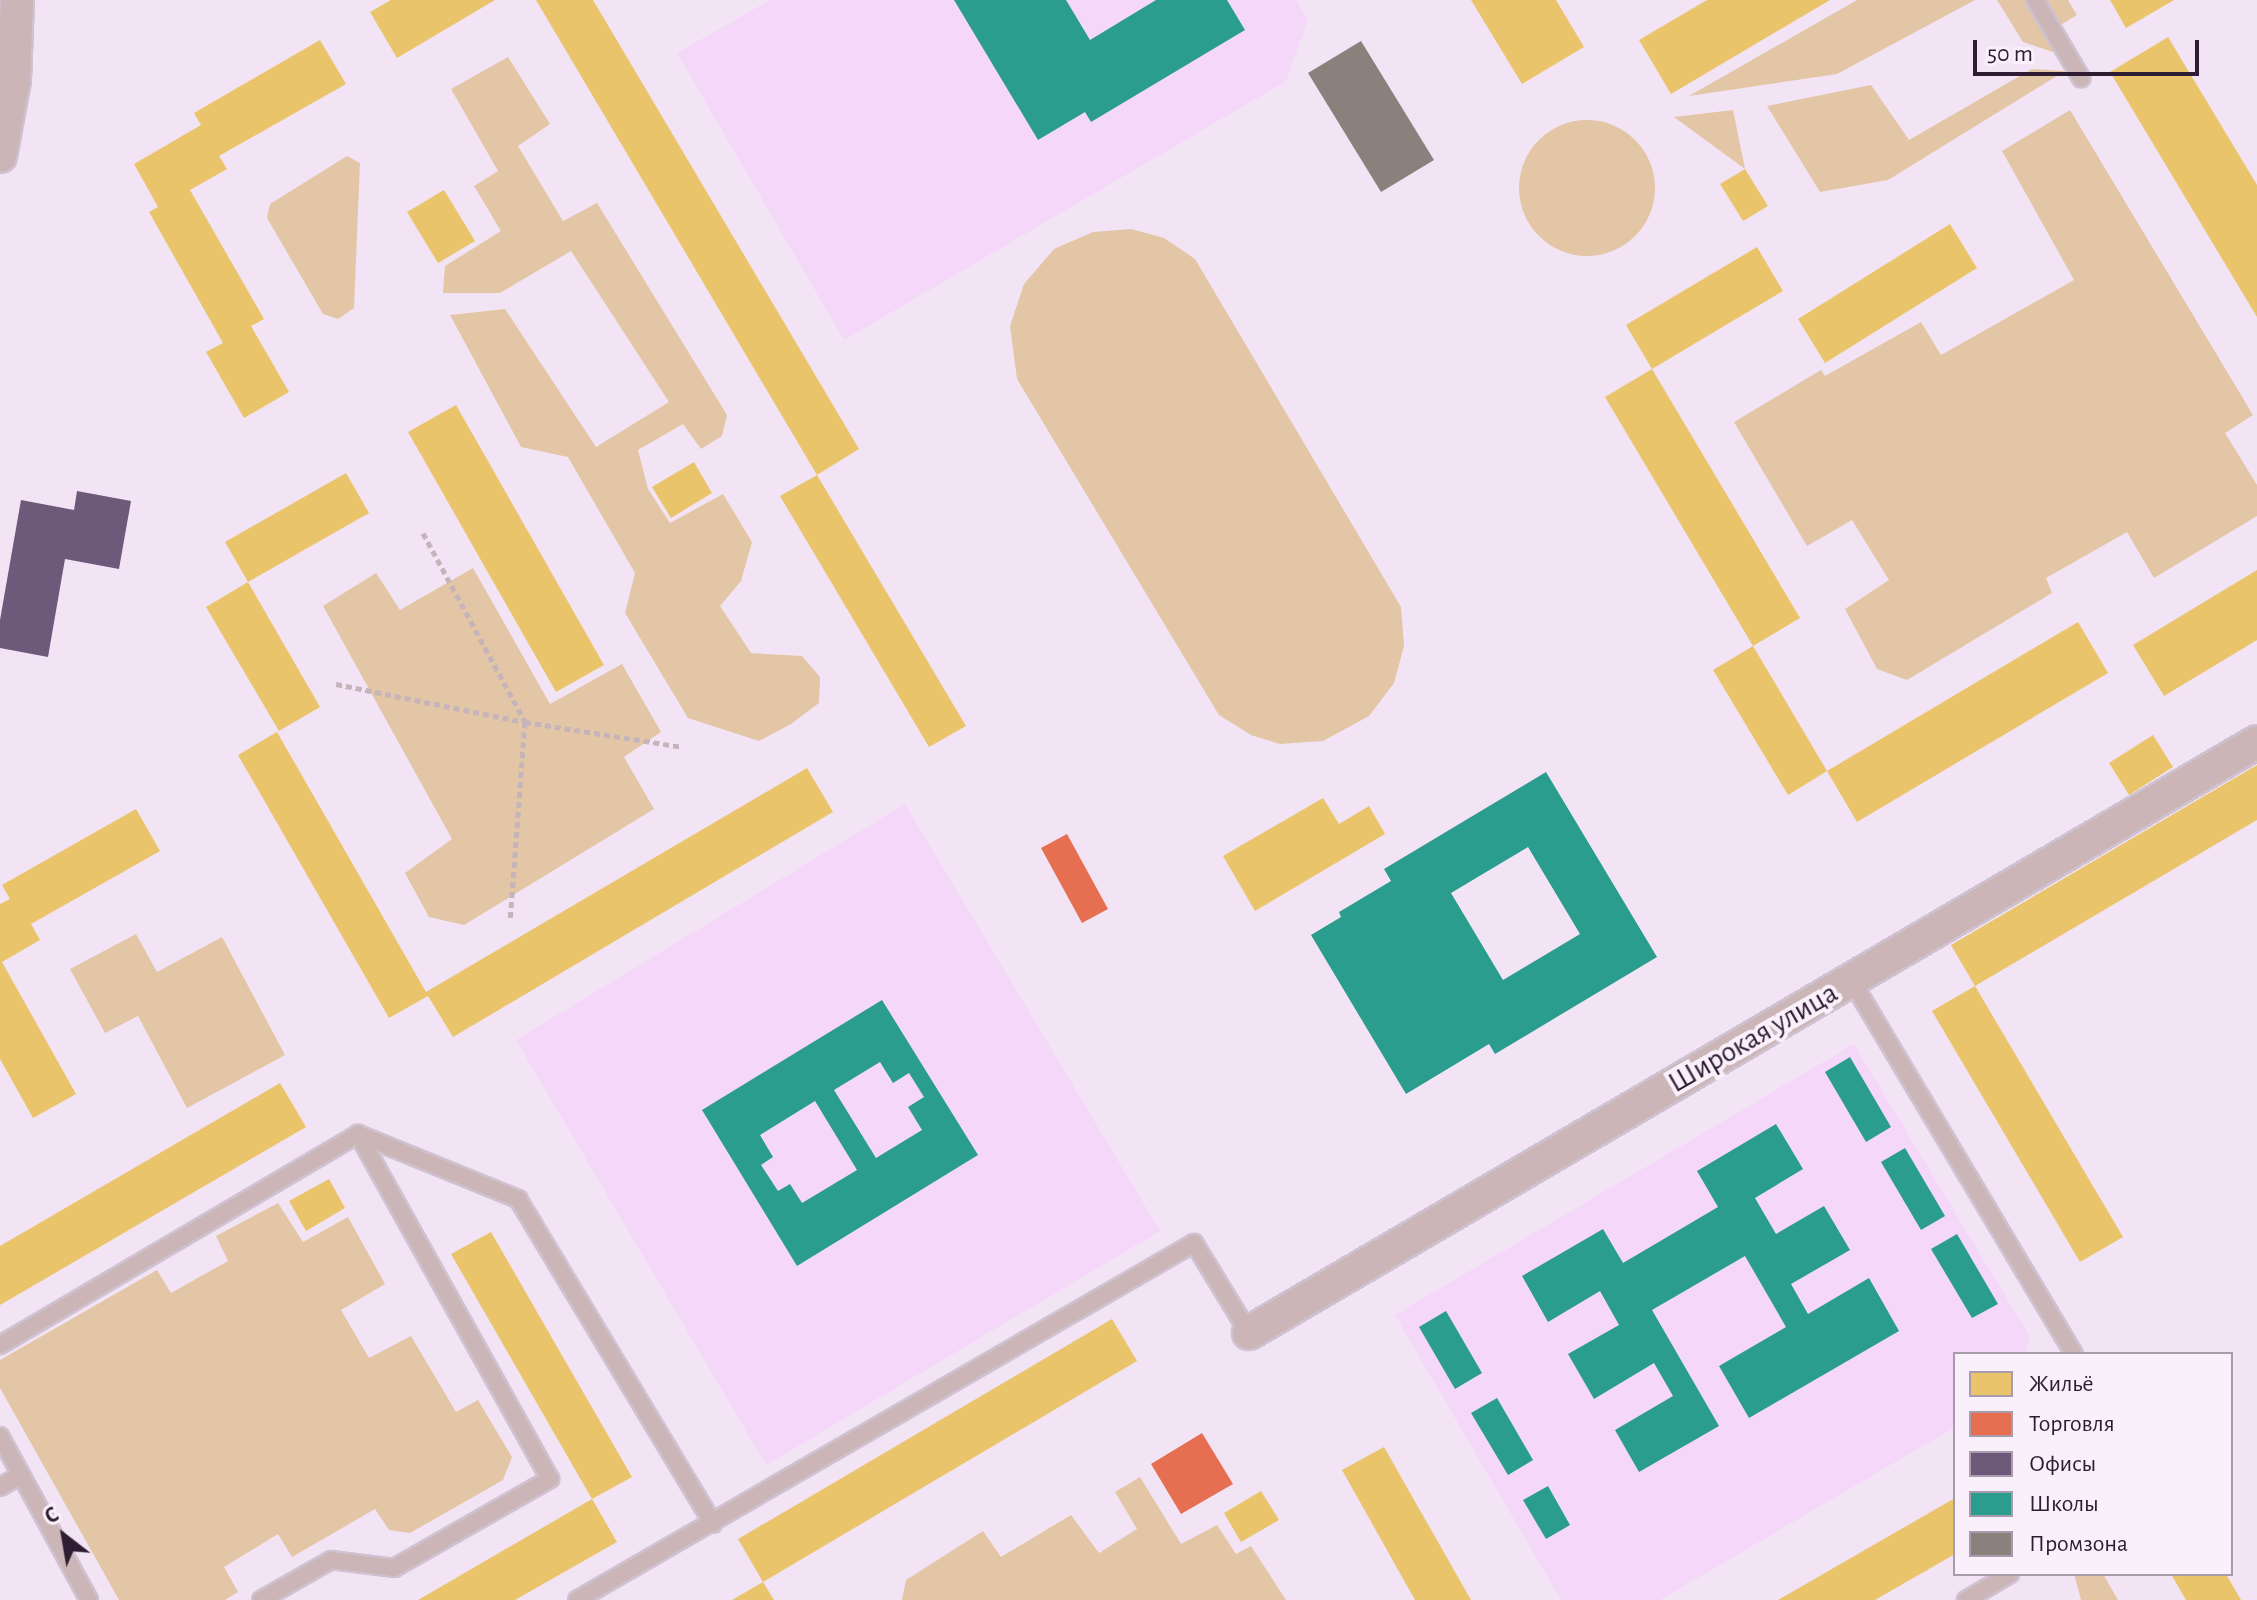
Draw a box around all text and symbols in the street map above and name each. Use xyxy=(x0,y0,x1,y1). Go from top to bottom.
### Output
scale bar xyxy=(1977,24,2203,74)
text: 50 m xyxy=(1987,42,2033,66)
street label: Широкая улица xyxy=(1662,975,1844,1101)
legend xyxy=(1953,1352,2233,1576)
text: Жильё xyxy=(2029,1372,2094,1396)
text: Торговля xyxy=(2029,1412,2115,1436)
text: Офисы xyxy=(2029,1452,2096,1476)
text: Школы xyxy=(2029,1492,2099,1516)
north arrow xyxy=(24,1496,104,1576)
text: С xyxy=(41,1503,63,1528)
text: Промзона xyxy=(2029,1532,2128,1556)

